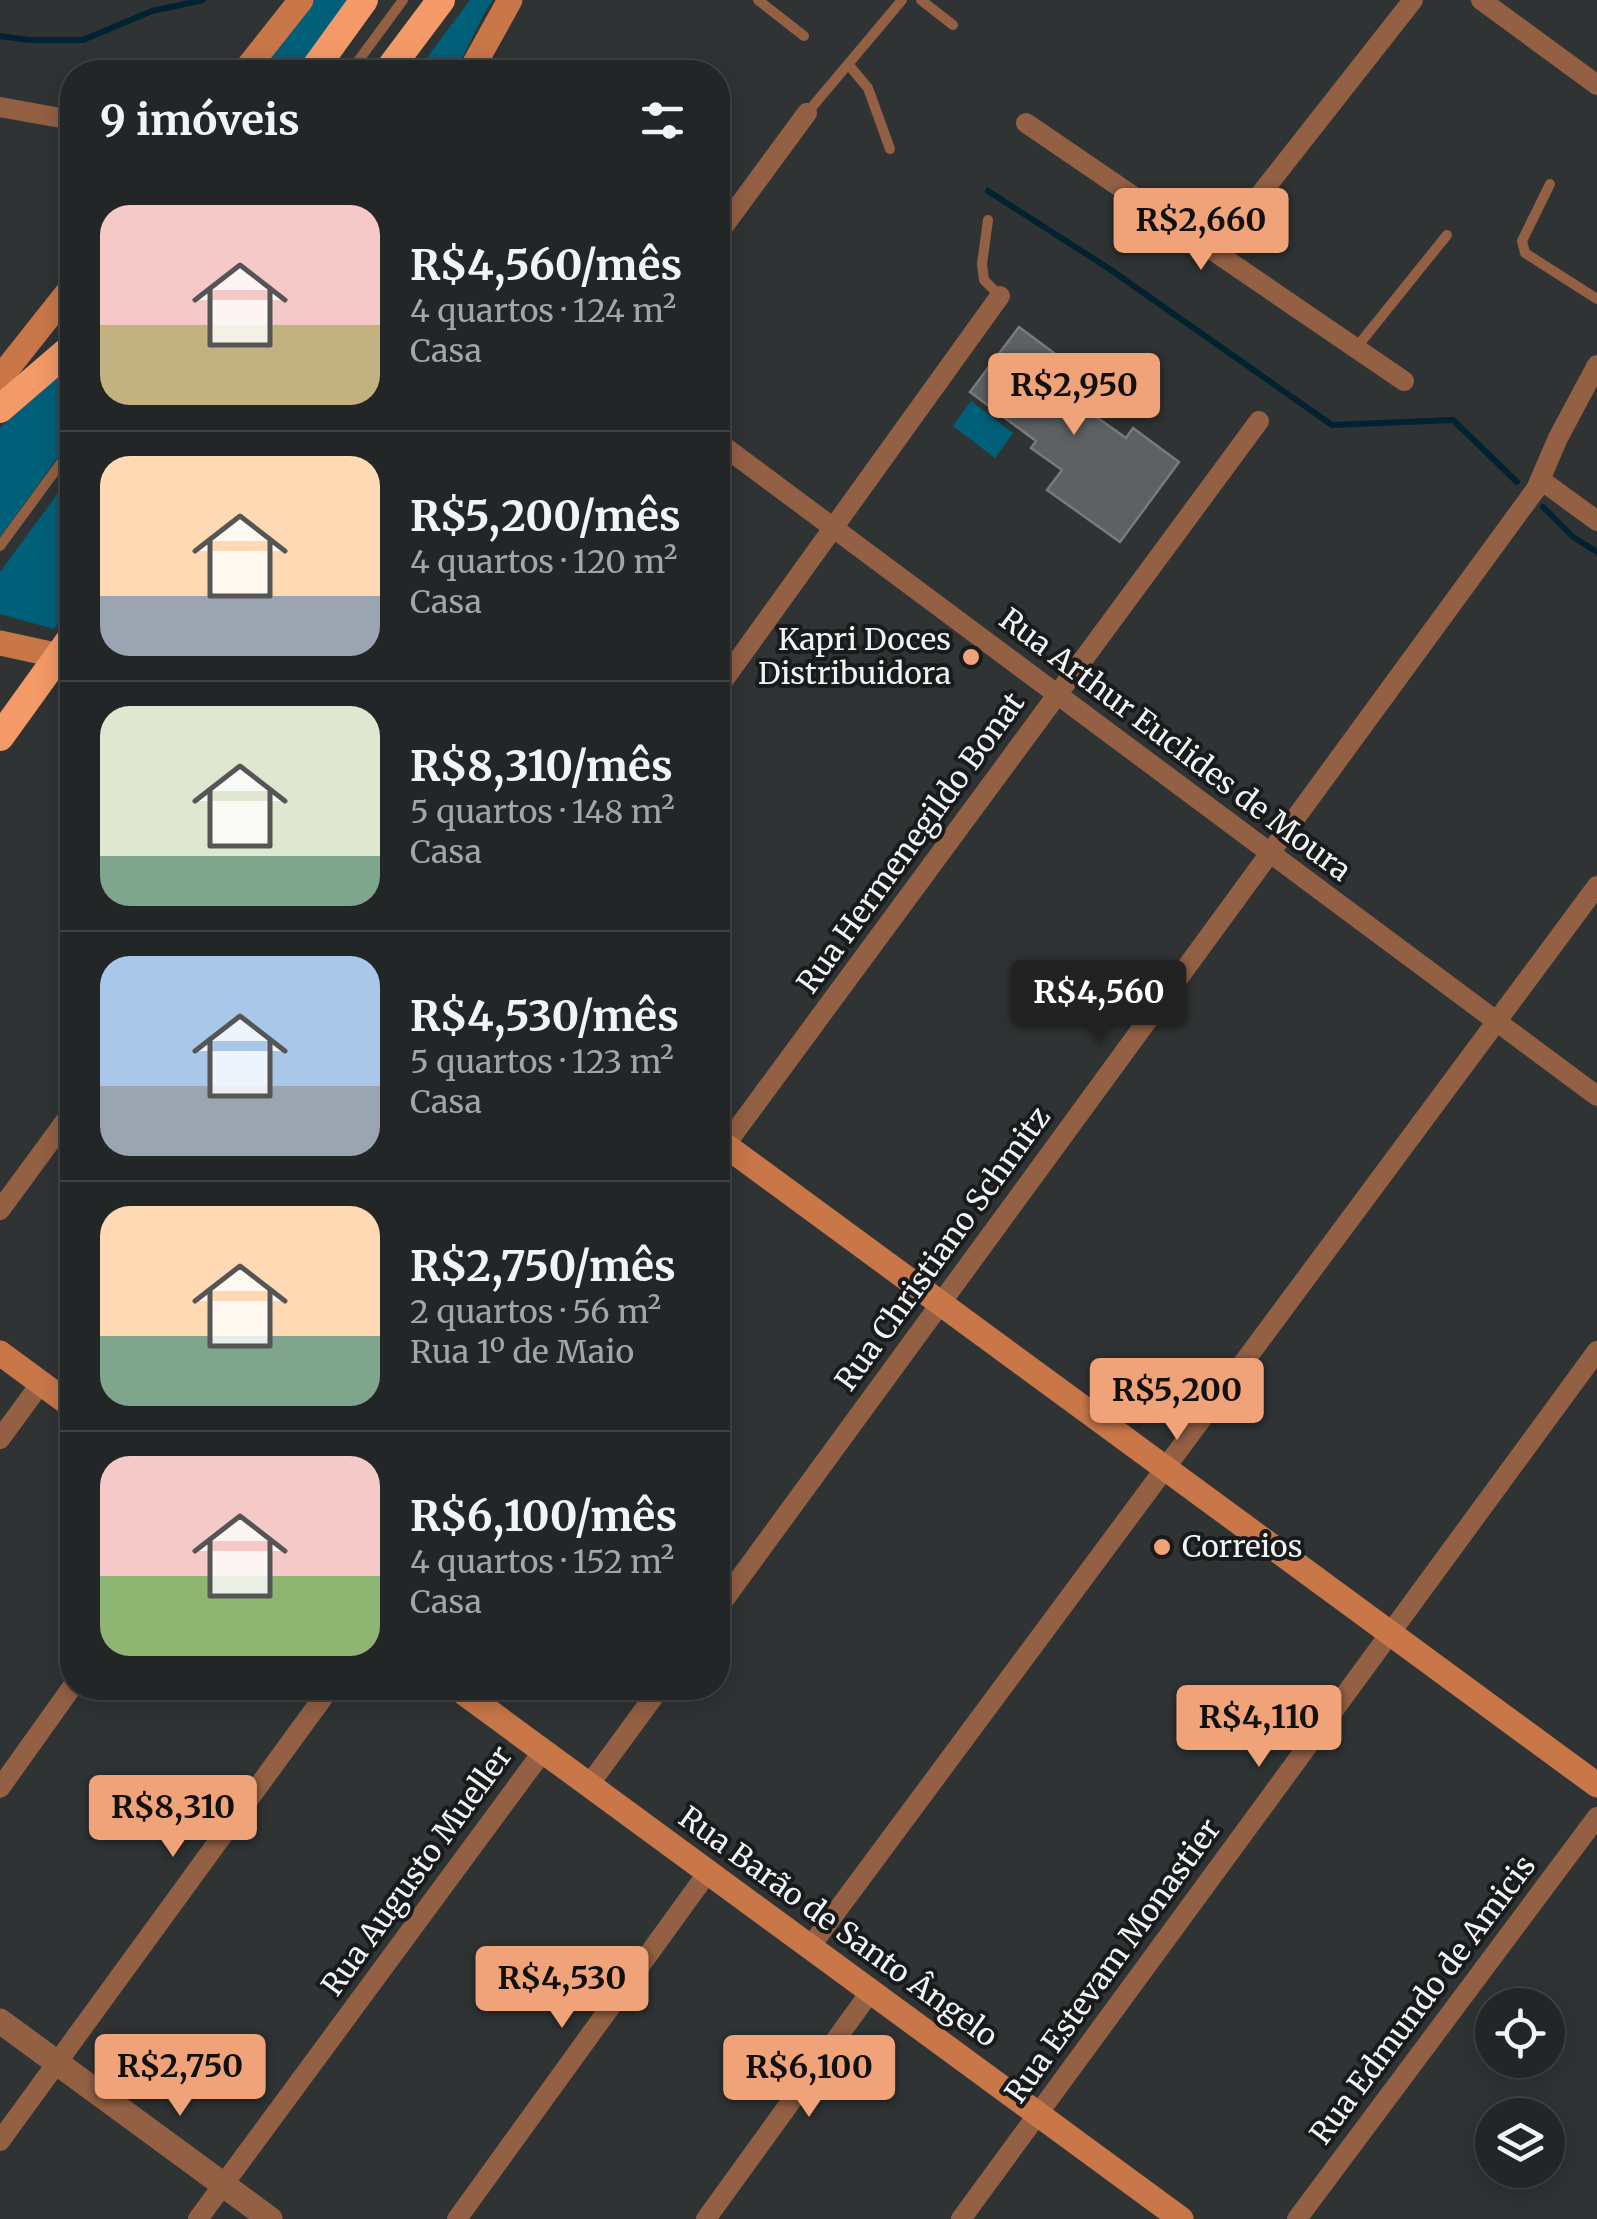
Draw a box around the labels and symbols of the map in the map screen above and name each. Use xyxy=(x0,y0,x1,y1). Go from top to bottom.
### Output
pin: R$2,660 xyxy=(1109,188,1293,273)
pin: R$2,950 xyxy=(982,353,1166,438)
street label: Rua Arthur Euclides de Moura xyxy=(992,600,1359,889)
place label: Kapri Doces Distribuidora xyxy=(758,620,951,692)
marker: Kapri Doces Distribuidora xyxy=(960,646,982,668)
street label: Rua Hermenegildo Bonat xyxy=(788,684,1032,1000)
pin: R$4,560 xyxy=(1007,960,1191,1045)
street label: Rua Christiano Schmitz xyxy=(826,1099,1058,1398)
pin: R$5,200 xyxy=(1085,1358,1269,1443)
place label: Correios xyxy=(1182,1527,1302,1565)
marker: Correios xyxy=(1151,1536,1173,1558)
pin: R$4,110 xyxy=(1167,1685,1351,1770)
street label: Rua Augusto Mueller xyxy=(313,1738,520,2003)
pin: R$8,310 xyxy=(81,1775,265,1860)
street label: Rua Barão de Santo Ângelo xyxy=(672,1798,1005,2055)
street label: Rua Estevam Monastier xyxy=(996,1811,1228,2110)
street label: Rua Edmundo de Amicis xyxy=(1301,1848,1543,2151)
pin: R$4,530 xyxy=(470,1946,654,2031)
pin: R$2,750 xyxy=(88,2034,272,2119)
pin: R$6,100 xyxy=(717,2035,901,2120)

